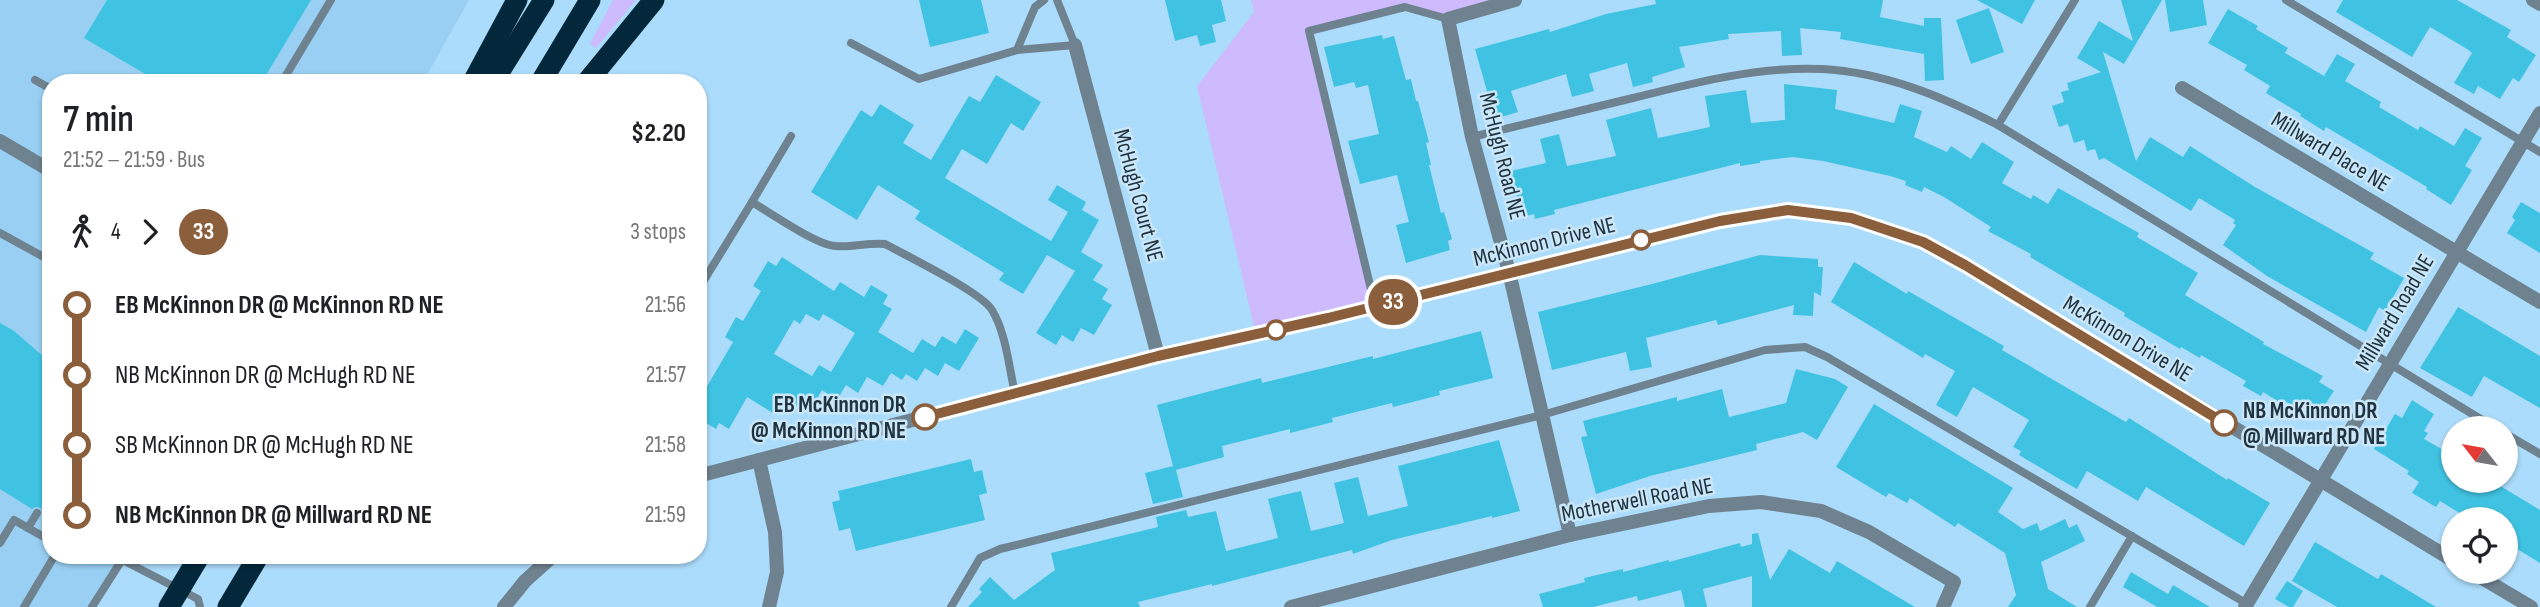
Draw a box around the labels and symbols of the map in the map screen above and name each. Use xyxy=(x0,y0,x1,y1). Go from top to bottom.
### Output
street label: McHugh Road NE xyxy=(1473,90,1531,223)
street label: Millward Place NE xyxy=(2266,105,2395,198)
street label: McHugh Court NE xyxy=(1107,126,1169,264)
street label: McKinnon Drive NE xyxy=(1470,211,1618,273)
unlabelled marker xyxy=(1631,230,1651,250)
street label: Millward Road NE xyxy=(2349,249,2440,376)
line badge: 33 xyxy=(1362,279,1424,325)
street label: McKinnon Drive NE xyxy=(2058,289,2197,388)
unlabelled marker xyxy=(1266,320,1286,340)
place label: EB McKinnon DR @ McKinnon RD NE xyxy=(751,391,906,445)
place label: NB McKinnon DR @ Millward RD NE xyxy=(2243,397,2385,451)
marker: EB McKinnon DR @ McKinnon RD NE xyxy=(912,404,938,430)
marker: NB McKinnon DR @ Millward RD NE xyxy=(2211,410,2237,436)
north arrow xyxy=(2441,416,2518,494)
street label: Motherwell Road NE xyxy=(1559,472,1715,528)

